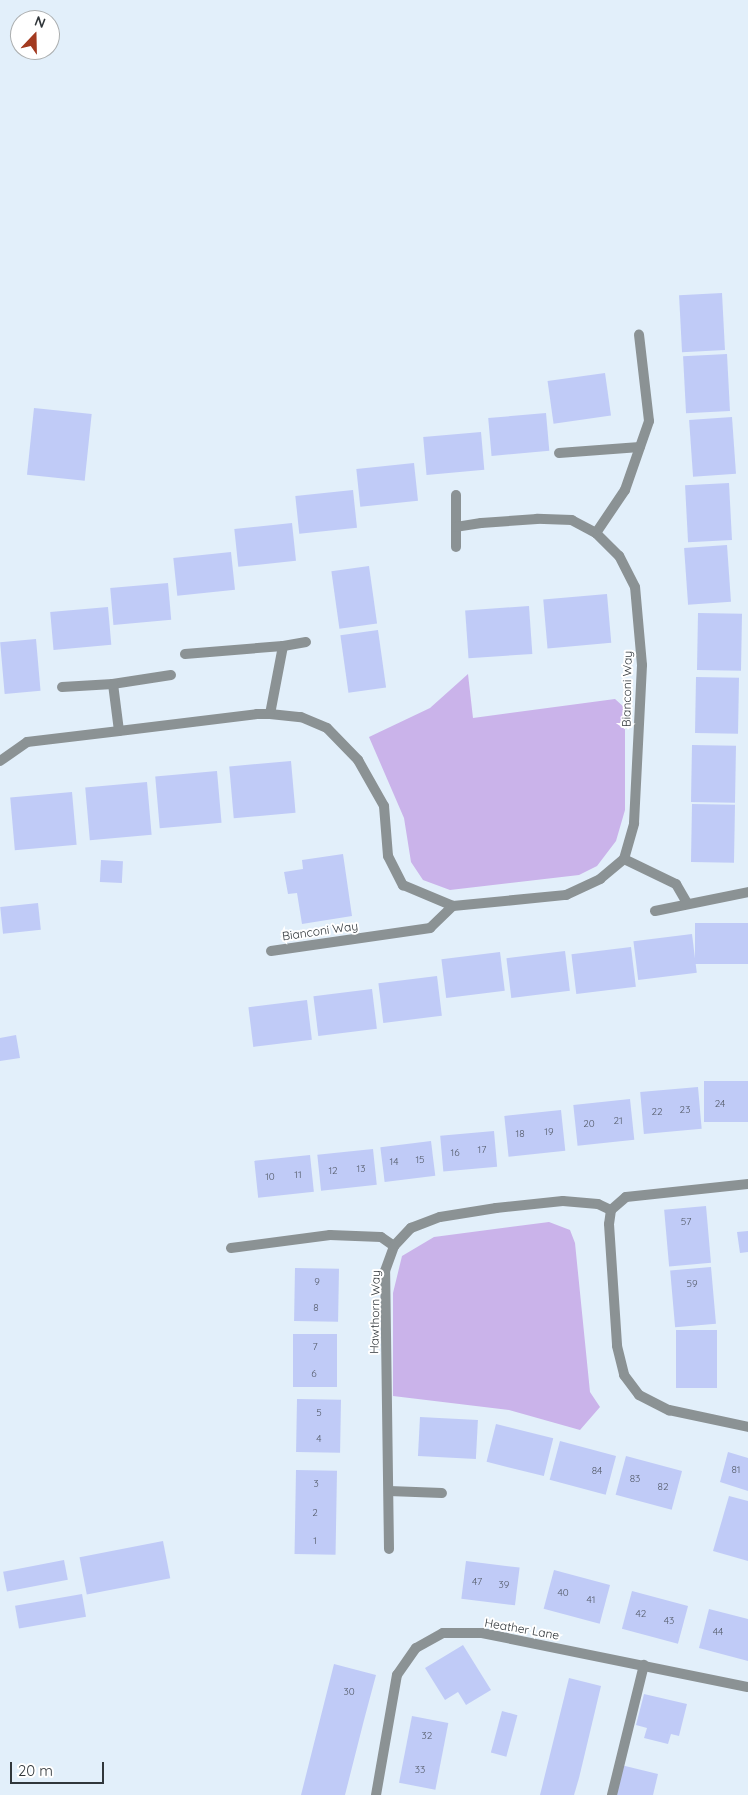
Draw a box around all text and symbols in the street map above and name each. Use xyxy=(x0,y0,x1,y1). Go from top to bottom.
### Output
north arrow xyxy=(10,10,60,60)
text: N xyxy=(32,12,48,32)
street label: Bianconi Way xyxy=(619,651,635,727)
street label: Bianconi Way xyxy=(281,919,359,943)
house number: 24 xyxy=(715,1098,725,1110)
house number: 23 xyxy=(680,1104,690,1116)
house number: 22 xyxy=(651,1106,663,1118)
house number: 21 xyxy=(613,1115,623,1127)
house number: 20 xyxy=(583,1118,595,1130)
house number: 19 xyxy=(544,1126,554,1138)
house number: 18 xyxy=(515,1128,525,1140)
house number: 17 xyxy=(478,1144,486,1156)
house number: 16 xyxy=(450,1147,460,1159)
house number: 15 xyxy=(415,1154,425,1166)
house number: 14 xyxy=(390,1156,398,1168)
house number: 13 xyxy=(357,1163,365,1175)
house number: 12 xyxy=(328,1165,338,1177)
house number: 11 xyxy=(294,1169,302,1181)
house number: 10 xyxy=(265,1171,275,1183)
house number: 57 xyxy=(681,1216,691,1228)
street label: Hawthorn Way xyxy=(367,1270,383,1354)
house number: 9 xyxy=(314,1276,320,1288)
house number: 59 xyxy=(686,1278,698,1290)
house number: 8 xyxy=(313,1302,319,1314)
house number: 7 xyxy=(312,1341,318,1353)
house number: 6 xyxy=(311,1368,317,1380)
house number: 5 xyxy=(316,1407,322,1419)
house number: 4 xyxy=(316,1433,322,1445)
house number: 81 xyxy=(731,1464,741,1476)
house number: 84 xyxy=(592,1465,602,1477)
house number: 83 xyxy=(630,1473,640,1485)
house number: 3 xyxy=(313,1478,319,1490)
house number: 82 xyxy=(658,1481,668,1493)
house number: 2 xyxy=(312,1507,318,1519)
house number: 1 xyxy=(313,1535,317,1547)
house number: 47 xyxy=(472,1576,482,1588)
house number: 39 xyxy=(499,1579,509,1591)
house number: 40 xyxy=(557,1587,569,1599)
house number: 41 xyxy=(587,1594,595,1606)
house number: 42 xyxy=(636,1608,646,1620)
street label: Heather Lane xyxy=(483,1615,561,1643)
house number: 43 xyxy=(664,1615,674,1627)
house number: 44 xyxy=(713,1626,723,1638)
house number: 30 xyxy=(343,1686,355,1698)
house number: 32 xyxy=(422,1730,432,1742)
scale bar xyxy=(12,1752,106,1784)
text: 20 m xyxy=(18,1761,53,1780)
house number: 33 xyxy=(415,1764,425,1776)

